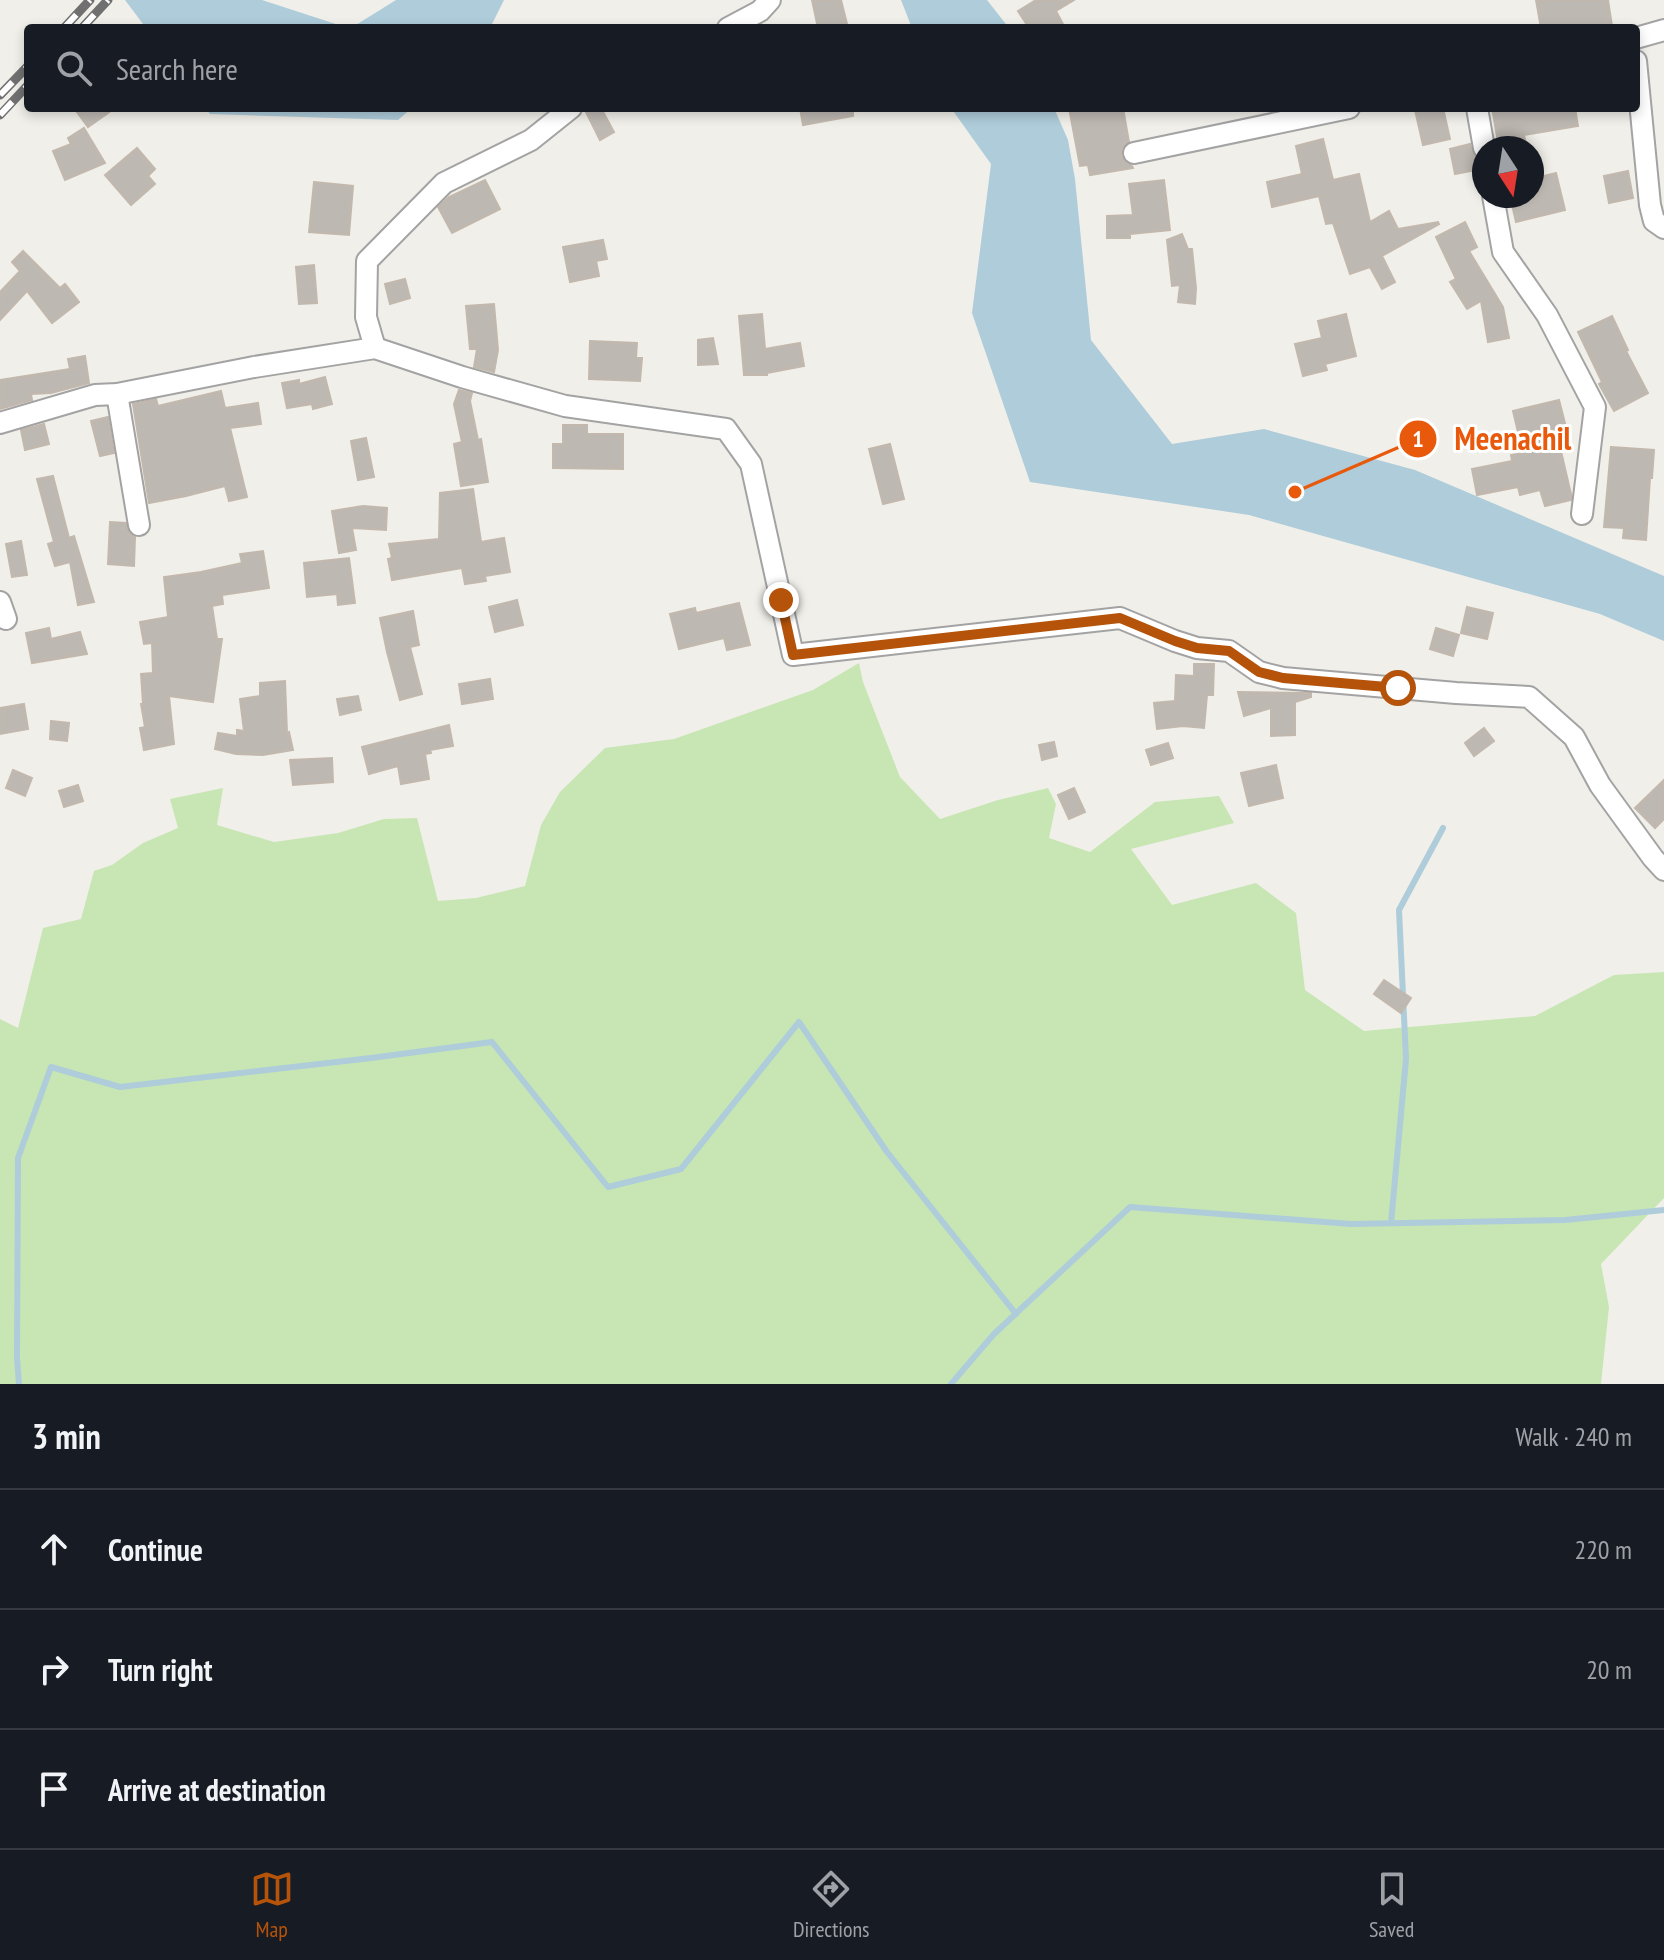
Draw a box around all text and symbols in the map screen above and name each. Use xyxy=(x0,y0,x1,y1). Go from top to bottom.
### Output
search box xyxy=(24,24,1640,112)
icon: search xyxy=(52,46,96,90)
text: Search here xyxy=(116,49,238,88)
north arrow xyxy=(1472,136,1544,208)
callout: Meenachil xyxy=(1398,411,1587,467)
text: Meenachil xyxy=(1455,417,1572,459)
text: 1 xyxy=(1412,423,1424,454)
route end xyxy=(763,582,799,618)
route start xyxy=(1380,670,1416,706)
text: 3 min xyxy=(32,1414,101,1458)
text: Walk · 240 m xyxy=(1515,1420,1632,1453)
icon: ahead xyxy=(32,1527,76,1571)
text: Continue xyxy=(108,1530,203,1569)
text: 220 m xyxy=(1574,1533,1632,1566)
icon: right xyxy=(32,1647,76,1691)
text: Turn right xyxy=(108,1650,212,1689)
text: 20 m xyxy=(1586,1653,1632,1686)
icon: arrive xyxy=(32,1767,76,1811)
text: Arrive at destination xyxy=(108,1770,326,1809)
tab: Map xyxy=(250,1867,294,1943)
tab: Directions xyxy=(793,1867,870,1943)
tab: Saved xyxy=(1369,1867,1414,1943)

